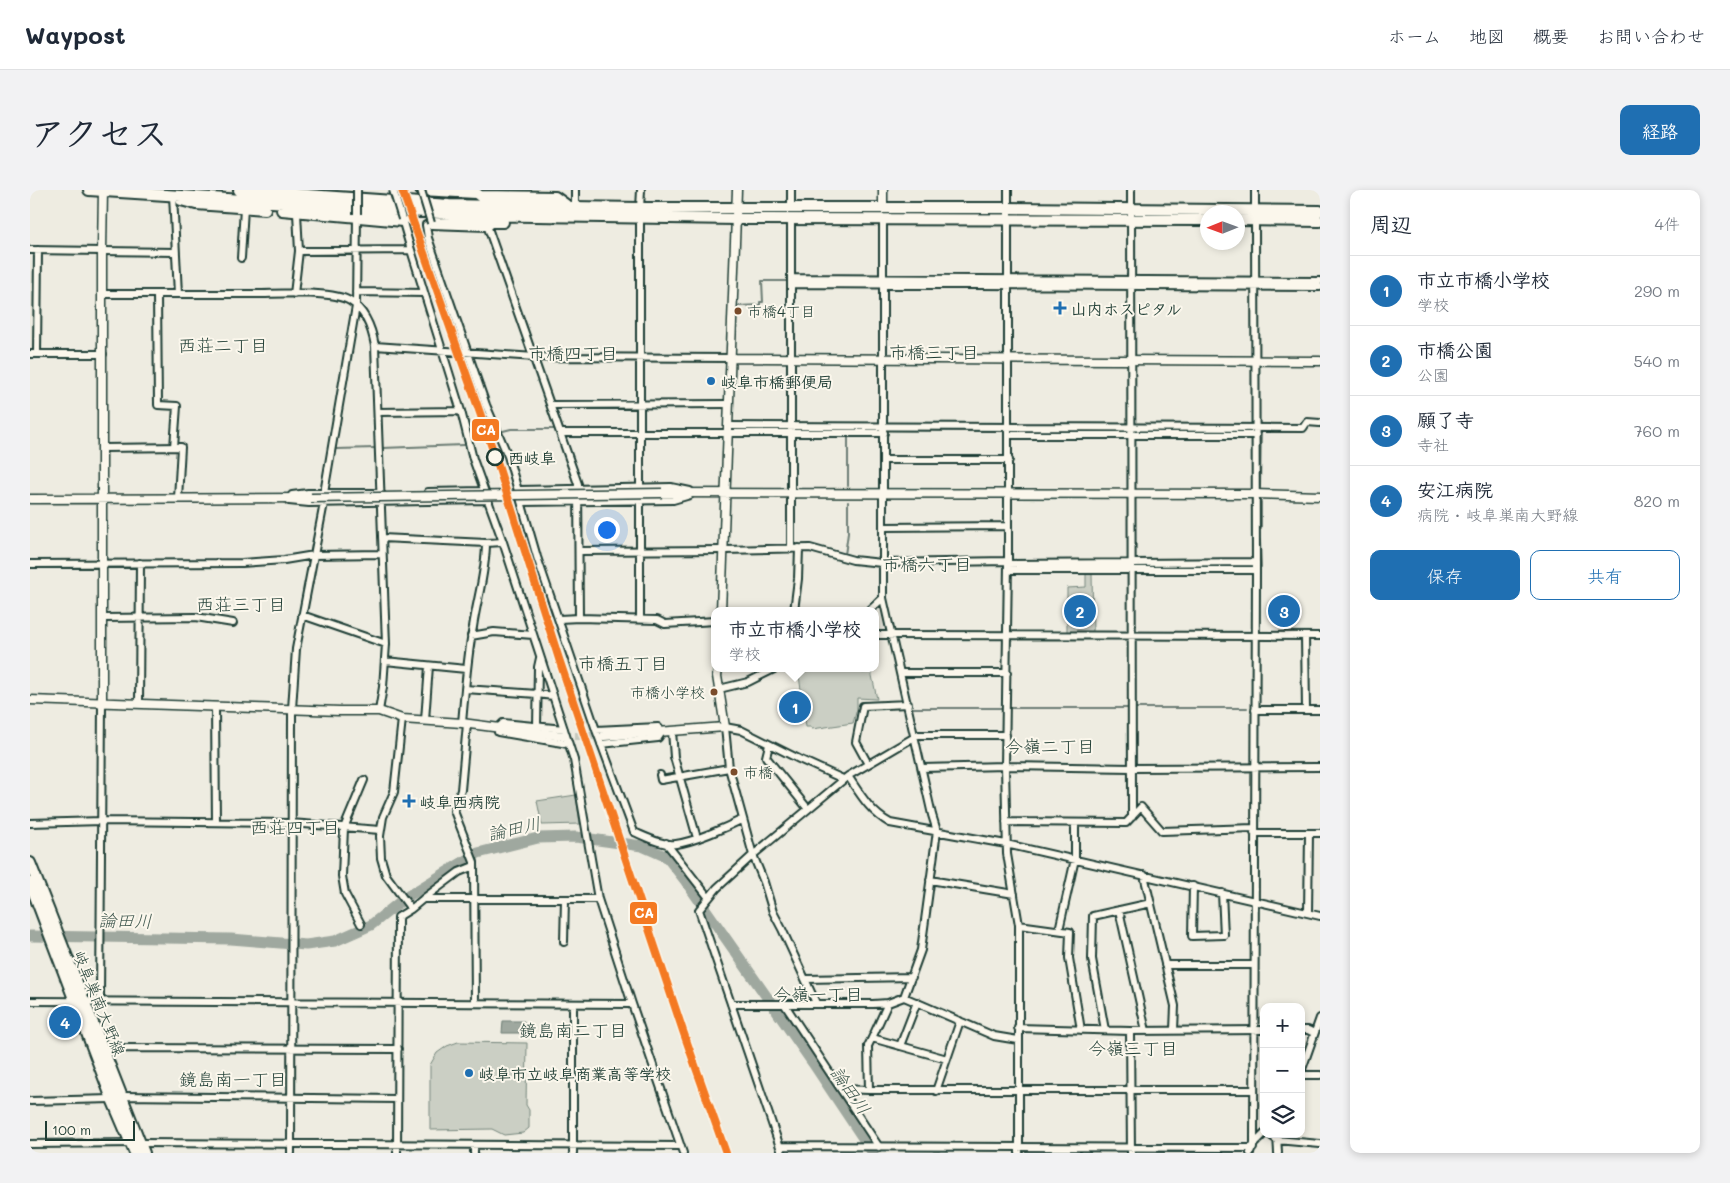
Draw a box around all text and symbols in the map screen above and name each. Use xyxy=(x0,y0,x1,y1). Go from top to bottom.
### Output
text: Waypost xyxy=(25,19,126,50)
text: ホーム xyxy=(1388,24,1441,48)
text: 地図 xyxy=(1469,24,1505,48)
text: 概要 xyxy=(1533,24,1569,48)
text: お問い合わせ xyxy=(1597,24,1705,48)
button: 経路 xyxy=(1620,105,1700,155)
text: アクセス xyxy=(30,109,168,155)
north arrow xyxy=(1200,205,1245,250)
text: 周辺 xyxy=(1370,210,1412,237)
text: 4件 xyxy=(1655,213,1680,234)
text: 市立市橋小学校 xyxy=(1417,267,1550,292)
text: 1 xyxy=(1382,280,1390,301)
text: 290 m xyxy=(1634,280,1680,301)
text: 学校 xyxy=(1417,294,1449,315)
place label: 山内ホスピタル xyxy=(1071,298,1182,319)
place label: 市橋4丁目 xyxy=(747,301,816,321)
marker: 山内ホスピタル xyxy=(1053,301,1067,315)
marker: 市橋4丁目 xyxy=(733,306,743,316)
district label: 西荘二丁目 xyxy=(178,333,268,357)
text: 市橋公園 xyxy=(1417,337,1493,362)
district label: 市橋三丁目 xyxy=(889,340,979,364)
district label: 市橋四丁目 xyxy=(528,341,618,365)
text: 2 xyxy=(1382,350,1390,371)
text: 540 m xyxy=(1634,350,1680,371)
text: 公園 xyxy=(1417,364,1449,385)
place label: 岐阜市橋郵便局 xyxy=(721,371,833,392)
marker: 岐阜市橋郵便局 xyxy=(705,375,717,387)
text: 願了寺 xyxy=(1417,407,1474,432)
line badge: CA xyxy=(471,418,500,442)
text: CA xyxy=(476,420,496,439)
text: 3 xyxy=(1381,420,1391,441)
text: 760 m xyxy=(1634,420,1680,441)
text: 寺社 xyxy=(1417,434,1449,455)
place label: 西岐阜 xyxy=(508,447,556,468)
marker: 西岐阜 xyxy=(486,448,504,466)
text: 安江病院 xyxy=(1417,477,1493,502)
text: 4 xyxy=(1381,490,1391,511)
text: 820 m xyxy=(1634,490,1680,511)
text: 病院 · 岐阜巣南大野線 xyxy=(1417,504,1578,525)
your location xyxy=(594,517,620,543)
button: 保存 xyxy=(1370,550,1520,600)
button: 共有 xyxy=(1530,550,1680,600)
district label: 市橋六丁目 xyxy=(882,552,972,576)
district label: 西荘三丁目 xyxy=(196,592,286,616)
pin: 2 xyxy=(1064,592,1096,630)
pin: 3 xyxy=(1268,592,1300,630)
popup xyxy=(711,607,879,672)
text: 市立市橋小学校 xyxy=(728,616,862,641)
text: 学校 xyxy=(728,643,761,664)
district label: 市橋五丁目 xyxy=(578,651,668,675)
place label: 市橋小学校 xyxy=(630,682,705,702)
marker: 市橋小学校 xyxy=(709,687,719,697)
pin: 1 xyxy=(779,688,811,726)
district label: 今嶺二丁目 xyxy=(1005,734,1095,758)
place label: 市橋 xyxy=(743,762,773,782)
marker: 市橋 xyxy=(729,767,739,777)
place label: 岐阜西病院 xyxy=(420,791,500,812)
marker: 岐阜西病院 xyxy=(402,794,416,808)
water label: 論田川 xyxy=(485,811,543,845)
district label: 西荘四丁目 xyxy=(250,815,340,839)
line badge: CA xyxy=(629,901,658,925)
text: CA xyxy=(634,903,654,922)
water label: 論田川 xyxy=(98,908,152,932)
street label: 岐阜巣南大野線 xyxy=(69,947,131,1059)
district label: 今嶺一丁目 xyxy=(773,982,863,1006)
pin: 4 xyxy=(49,1003,81,1041)
map controls xyxy=(1260,1003,1305,1138)
button: + xyxy=(1260,1003,1305,1048)
district label: 鏡島南二丁目 xyxy=(519,1018,627,1042)
district label: 今嶺三丁目 xyxy=(1088,1036,1178,1060)
button: − xyxy=(1260,1048,1305,1093)
water label: 論田川 xyxy=(826,1061,876,1119)
place label: 岐阜市立岐阜商業高等学校 xyxy=(479,1063,671,1084)
district label: 鏡島南一丁目 xyxy=(179,1067,287,1091)
marker: 岐阜市立岐阜商業高等学校 xyxy=(463,1067,475,1079)
button: layers xyxy=(1260,1093,1305,1138)
scale bar xyxy=(45,1118,135,1141)
text: 100 m xyxy=(52,1120,91,1139)

